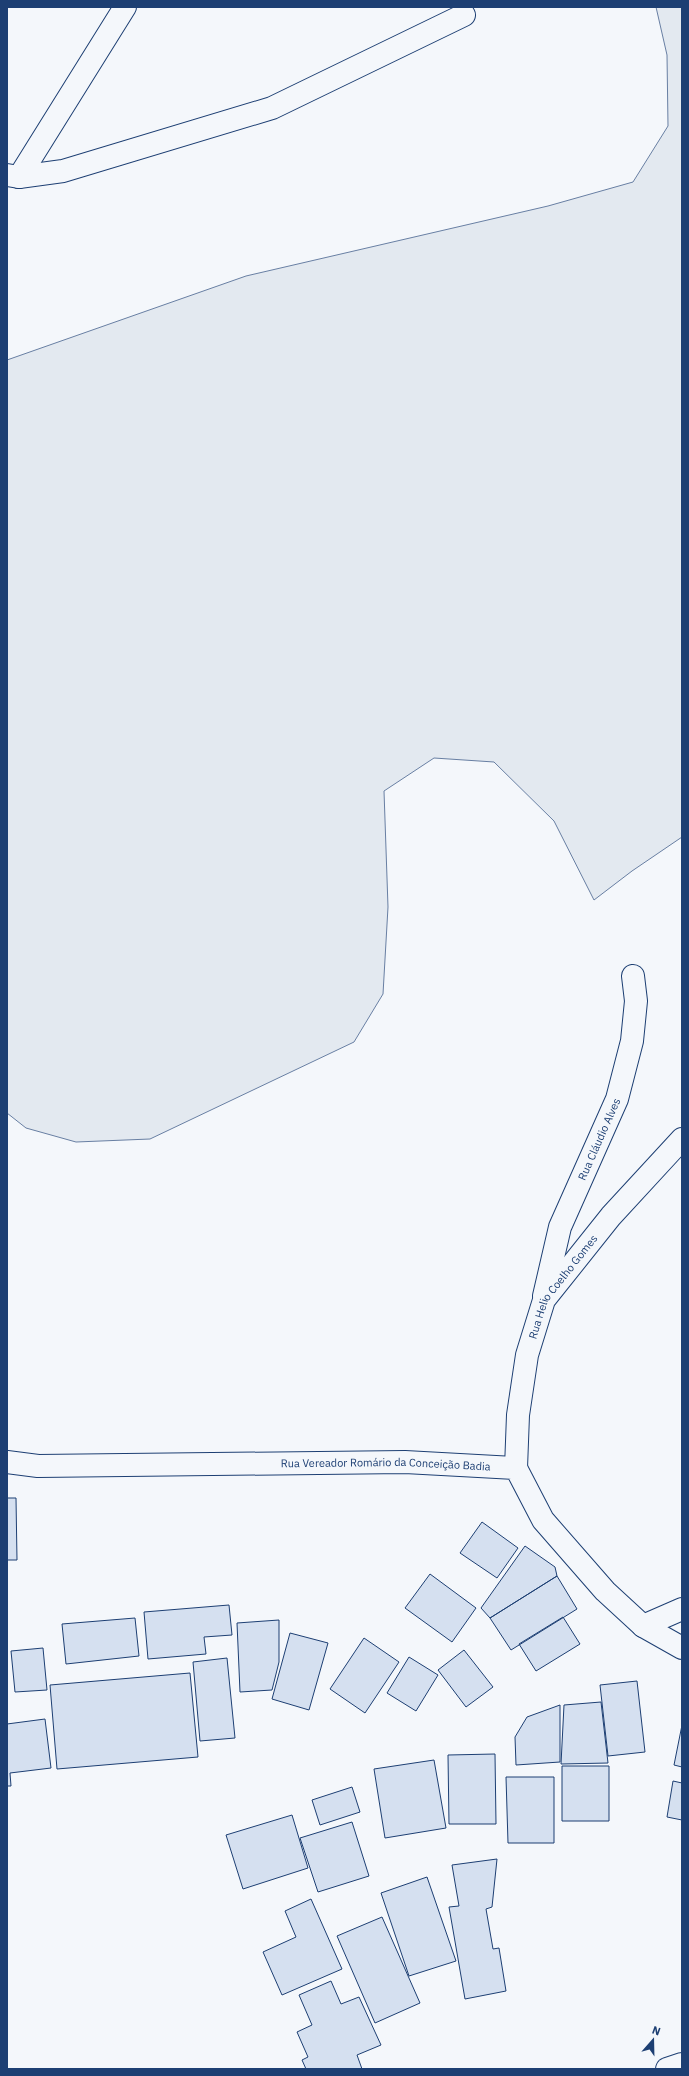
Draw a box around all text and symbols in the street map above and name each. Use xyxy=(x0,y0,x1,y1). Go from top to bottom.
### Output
street label: Rua Cláudio Alves xyxy=(575,1096,623,1182)
street label: Rua Helio Coelho Gomes xyxy=(525,1232,600,1341)
street label: Rua Vereador Romário da Conceição Badia xyxy=(281,1455,491,1474)
north arrow xyxy=(633,2020,673,2060)
text: N xyxy=(650,2023,663,2039)

